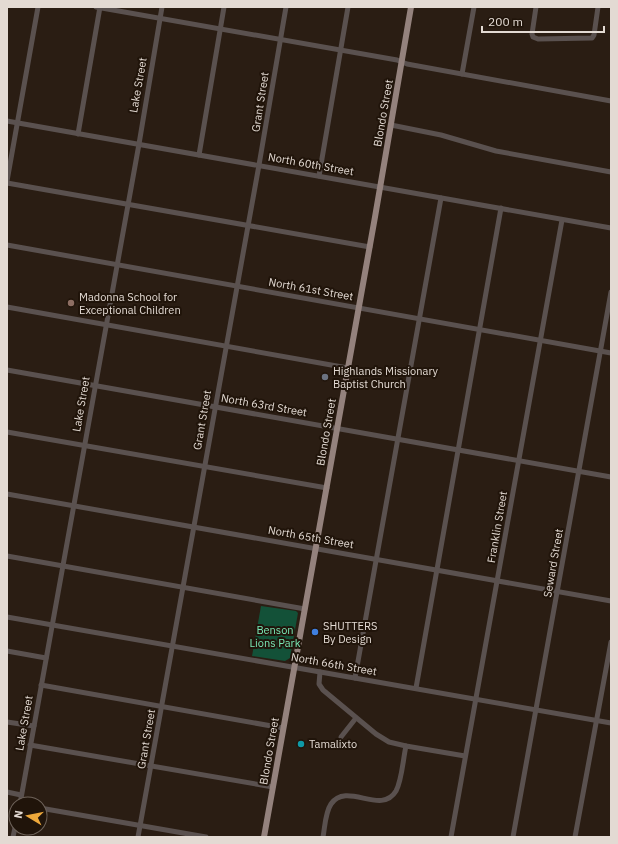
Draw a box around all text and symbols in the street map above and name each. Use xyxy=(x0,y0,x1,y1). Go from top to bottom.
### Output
scale bar xyxy=(482,8,604,34)
text: 200 m xyxy=(488,14,523,29)
street label: Lake Street xyxy=(126,56,150,114)
street label: Grant Street xyxy=(248,71,272,133)
street label: Blondo Street xyxy=(370,78,396,148)
street label: North 60th Street xyxy=(267,150,355,178)
street label: North 61st Street xyxy=(268,275,355,303)
place label: Madonna School for Exceptional Children xyxy=(79,290,181,317)
marker: Madonna School for Exceptional Children xyxy=(66,298,76,308)
place label: Highlands Missionary Baptist Church xyxy=(333,364,439,391)
marker: Highlands Missionary Baptist Church xyxy=(320,372,330,382)
street label: Lake Street xyxy=(69,375,93,433)
street label: Grant Street xyxy=(190,389,214,451)
street label: North 63rd Street xyxy=(220,391,308,419)
street label: Blondo Street xyxy=(313,397,339,467)
street label: Franklin Street xyxy=(484,490,510,564)
street label: North 65th Street xyxy=(267,523,355,551)
street label: Seward Street xyxy=(540,527,566,599)
place label: SHUTTERS By Design xyxy=(323,619,377,646)
park label: Benson Lions Park xyxy=(250,623,301,650)
marker: SHUTTERS By Design xyxy=(310,627,320,637)
street label: North 66th Street xyxy=(290,650,378,678)
street label: Lake Street xyxy=(12,694,36,752)
street label: Grant Street xyxy=(134,708,158,770)
street label: Blondo Street xyxy=(256,716,282,786)
place label: Tamalixto xyxy=(309,737,357,751)
marker: Tamalixto xyxy=(296,739,306,749)
north arrow xyxy=(8,796,48,836)
text: N xyxy=(11,809,26,819)

